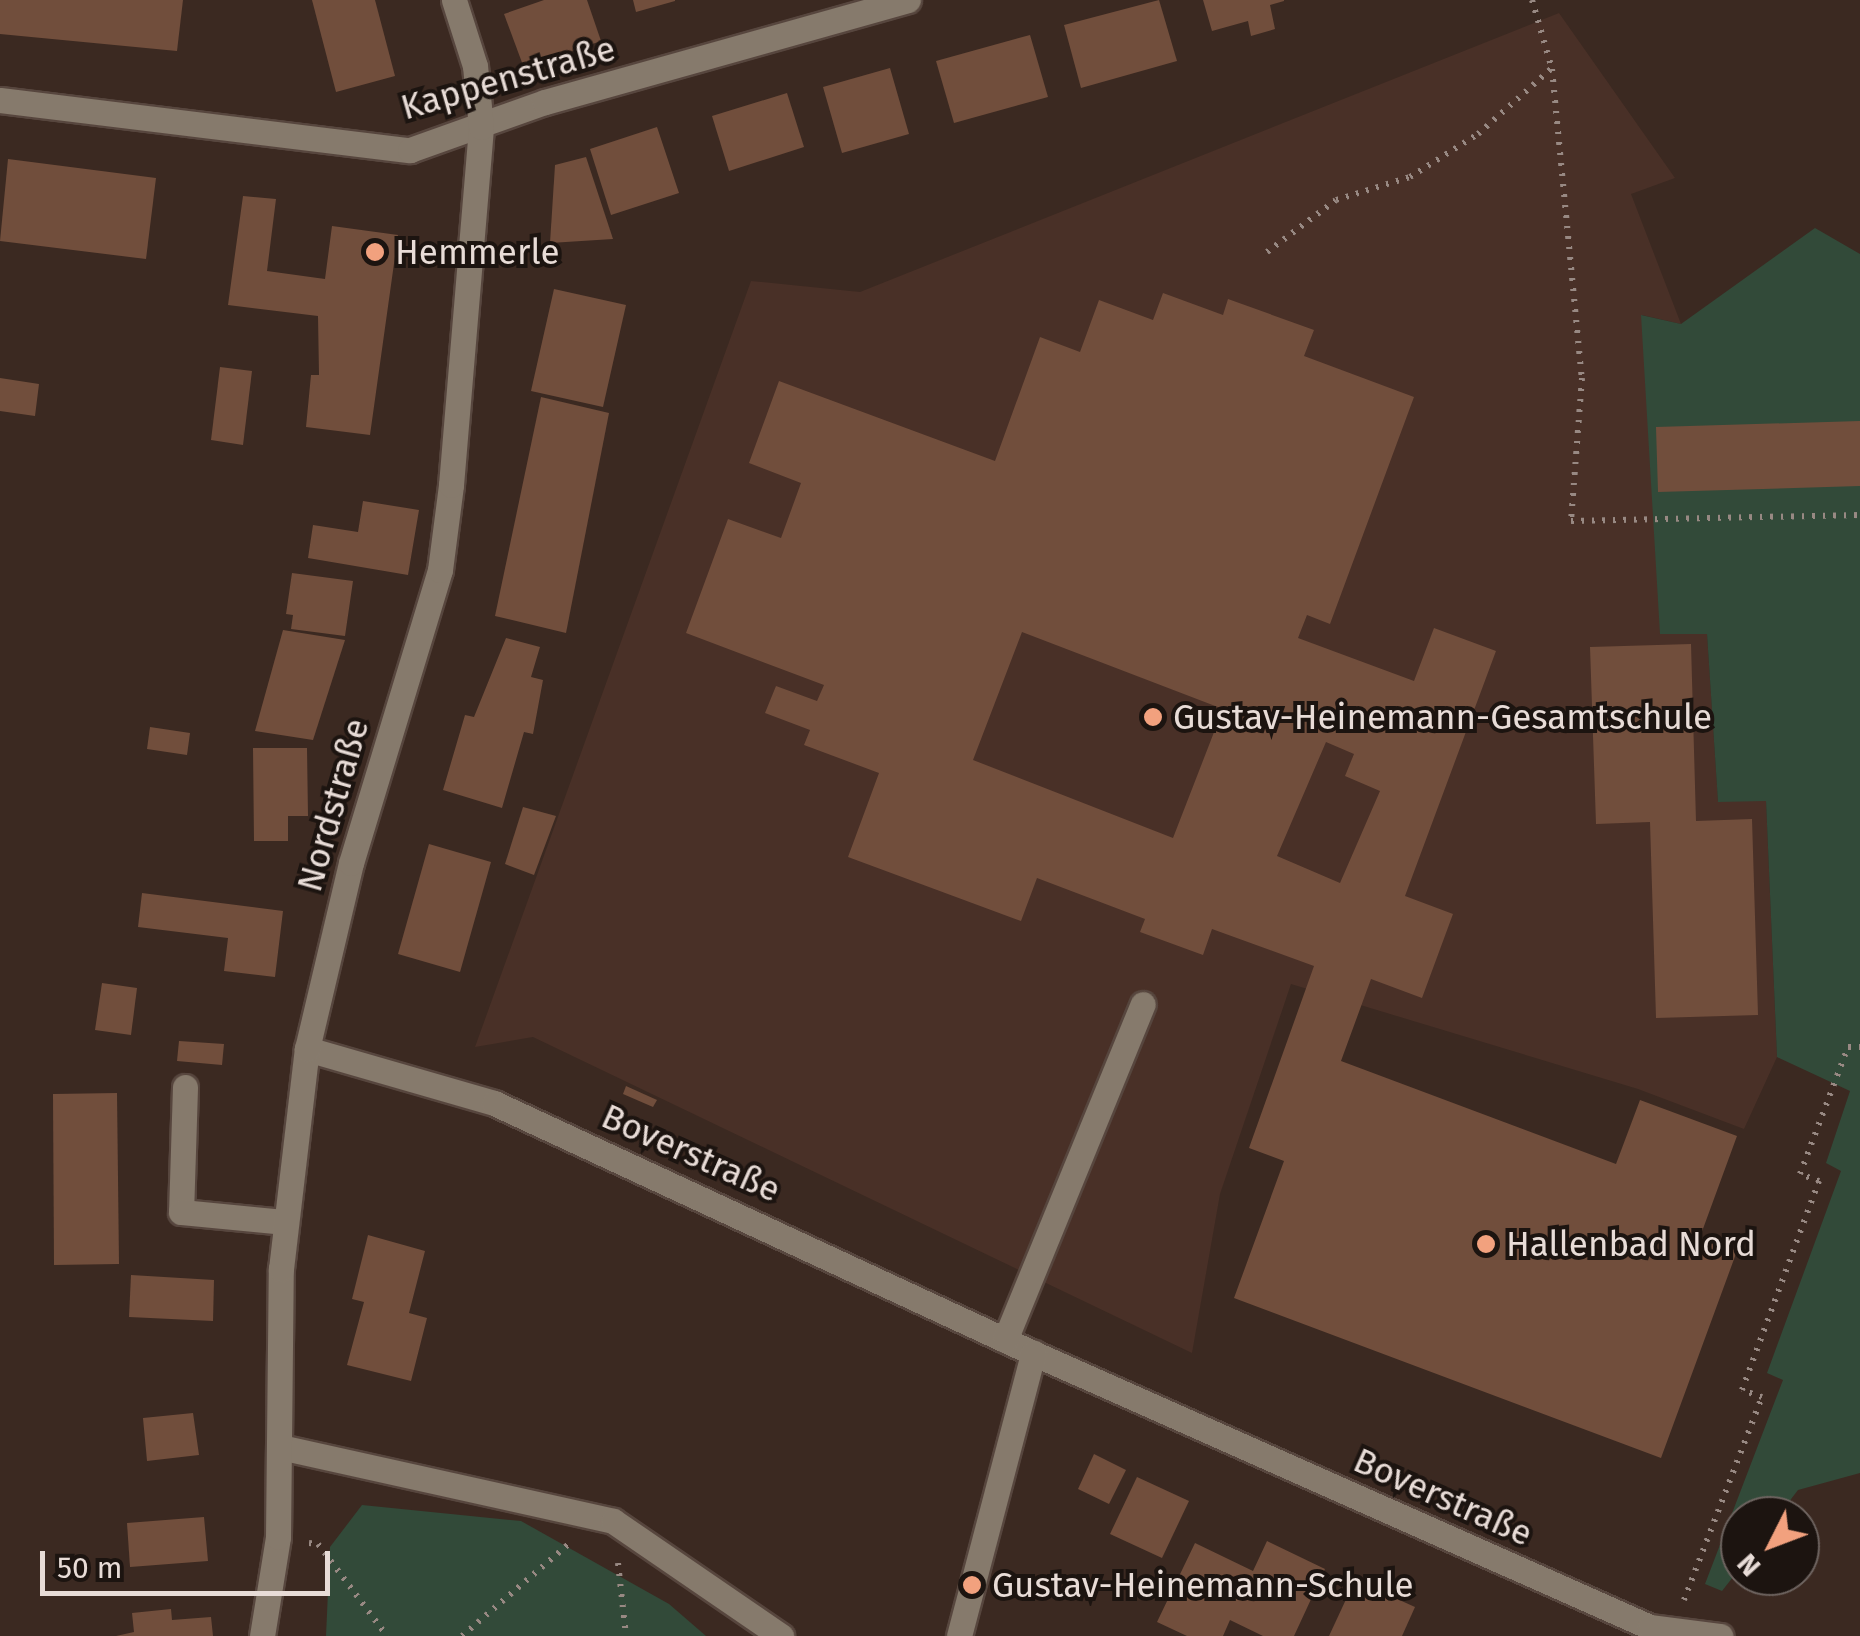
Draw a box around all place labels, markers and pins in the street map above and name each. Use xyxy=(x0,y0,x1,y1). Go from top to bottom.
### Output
place label: Hemmerle xyxy=(395,231,560,273)
marker: Hemmerle xyxy=(364,241,386,263)
place label: Gustav-Heinemann-Gesamtschule xyxy=(1173,696,1712,738)
marker: Gustav-Heinemann-Gesamtschule xyxy=(1142,706,1164,728)
place label: Hallenbad Nord xyxy=(1506,1223,1756,1265)
marker: Hallenbad Nord xyxy=(1475,1233,1497,1255)
place label: Gustav-Heinemann-Schule xyxy=(992,1564,1414,1606)
marker: Gustav-Heinemann-Schule xyxy=(961,1574,983,1596)

